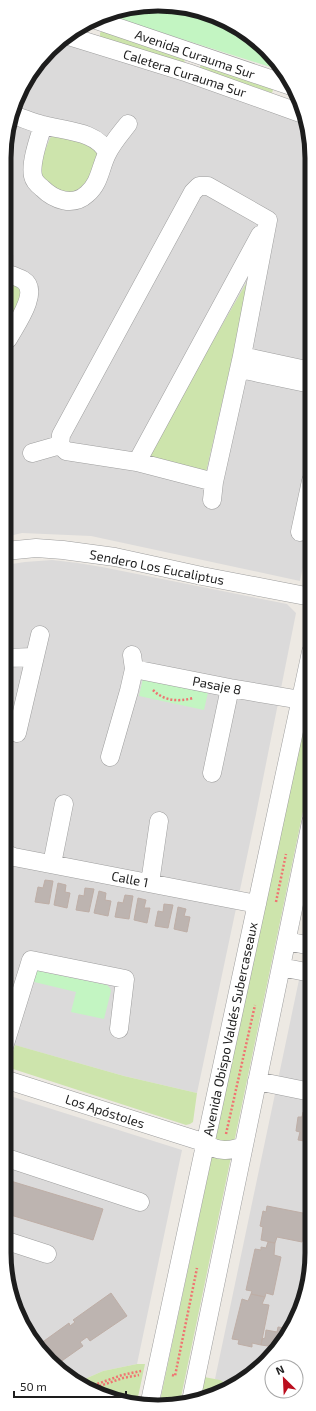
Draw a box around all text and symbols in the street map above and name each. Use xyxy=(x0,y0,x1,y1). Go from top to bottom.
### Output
street label: Avenida Curauma Sur xyxy=(133,26,257,82)
street label: Caletera Curauma Sur xyxy=(121,46,249,100)
street label: Sendero Los Eucaliptus xyxy=(88,546,226,588)
street label: Pasaje 8 xyxy=(191,672,243,698)
street label: Calle 1 xyxy=(110,868,150,890)
street label: Avenida Obispo Valdés Subercaseaux xyxy=(199,920,261,1137)
street label: Los Apóstoles xyxy=(63,1091,147,1131)
north arrow xyxy=(264,1359,304,1399)
text: N xyxy=(273,1362,286,1377)
scale bar xyxy=(14,1373,126,1399)
text: 50 m xyxy=(20,1379,47,1393)

